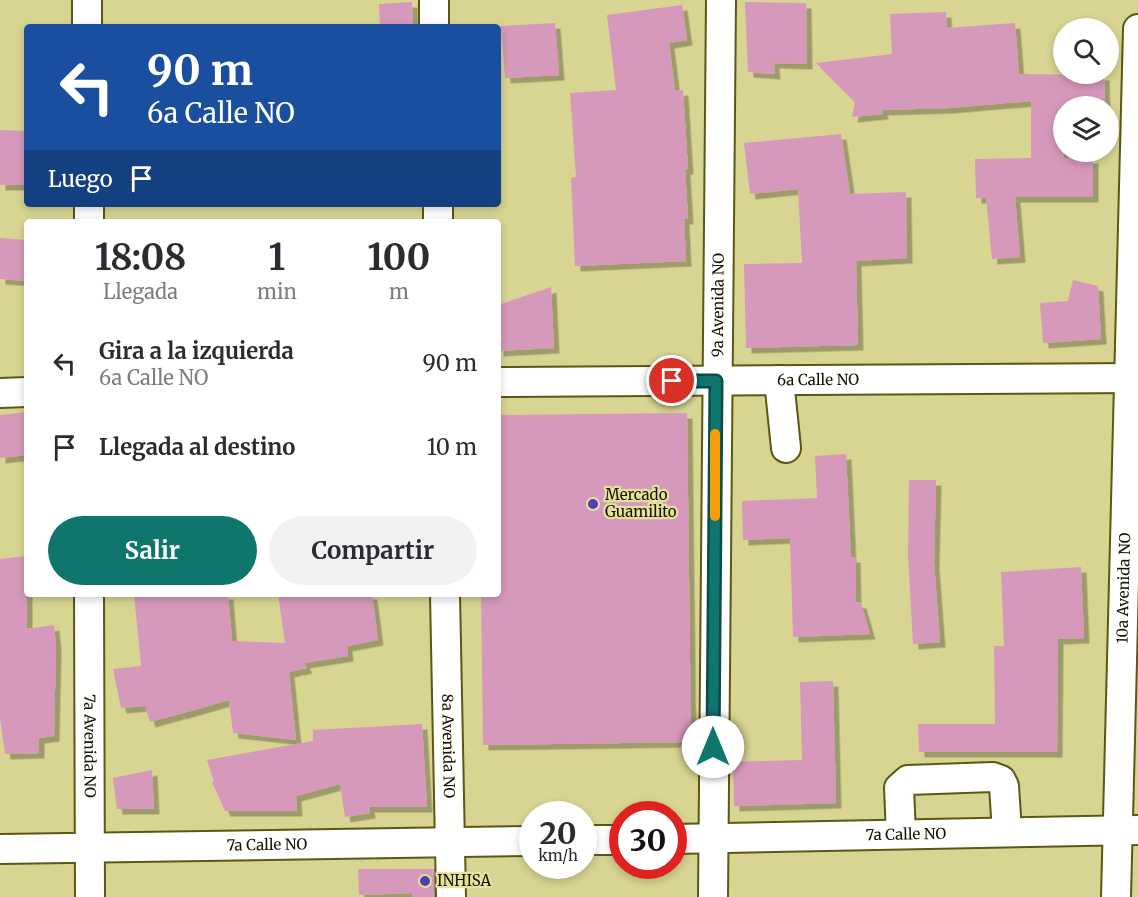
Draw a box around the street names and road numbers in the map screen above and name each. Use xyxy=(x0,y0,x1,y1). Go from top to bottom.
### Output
street label: 9a Avenida NO xyxy=(708,253,728,357)
street label: 6a Calle NO xyxy=(777,370,859,389)
street label: 10a Avenida NO xyxy=(1112,532,1134,644)
street label: 8a Avenida NO xyxy=(438,693,459,799)
street label: 7a Avenida NO xyxy=(80,694,100,798)
street label: 7a Calle NO xyxy=(865,824,947,844)
street label: 7a Calle NO xyxy=(226,834,308,855)

